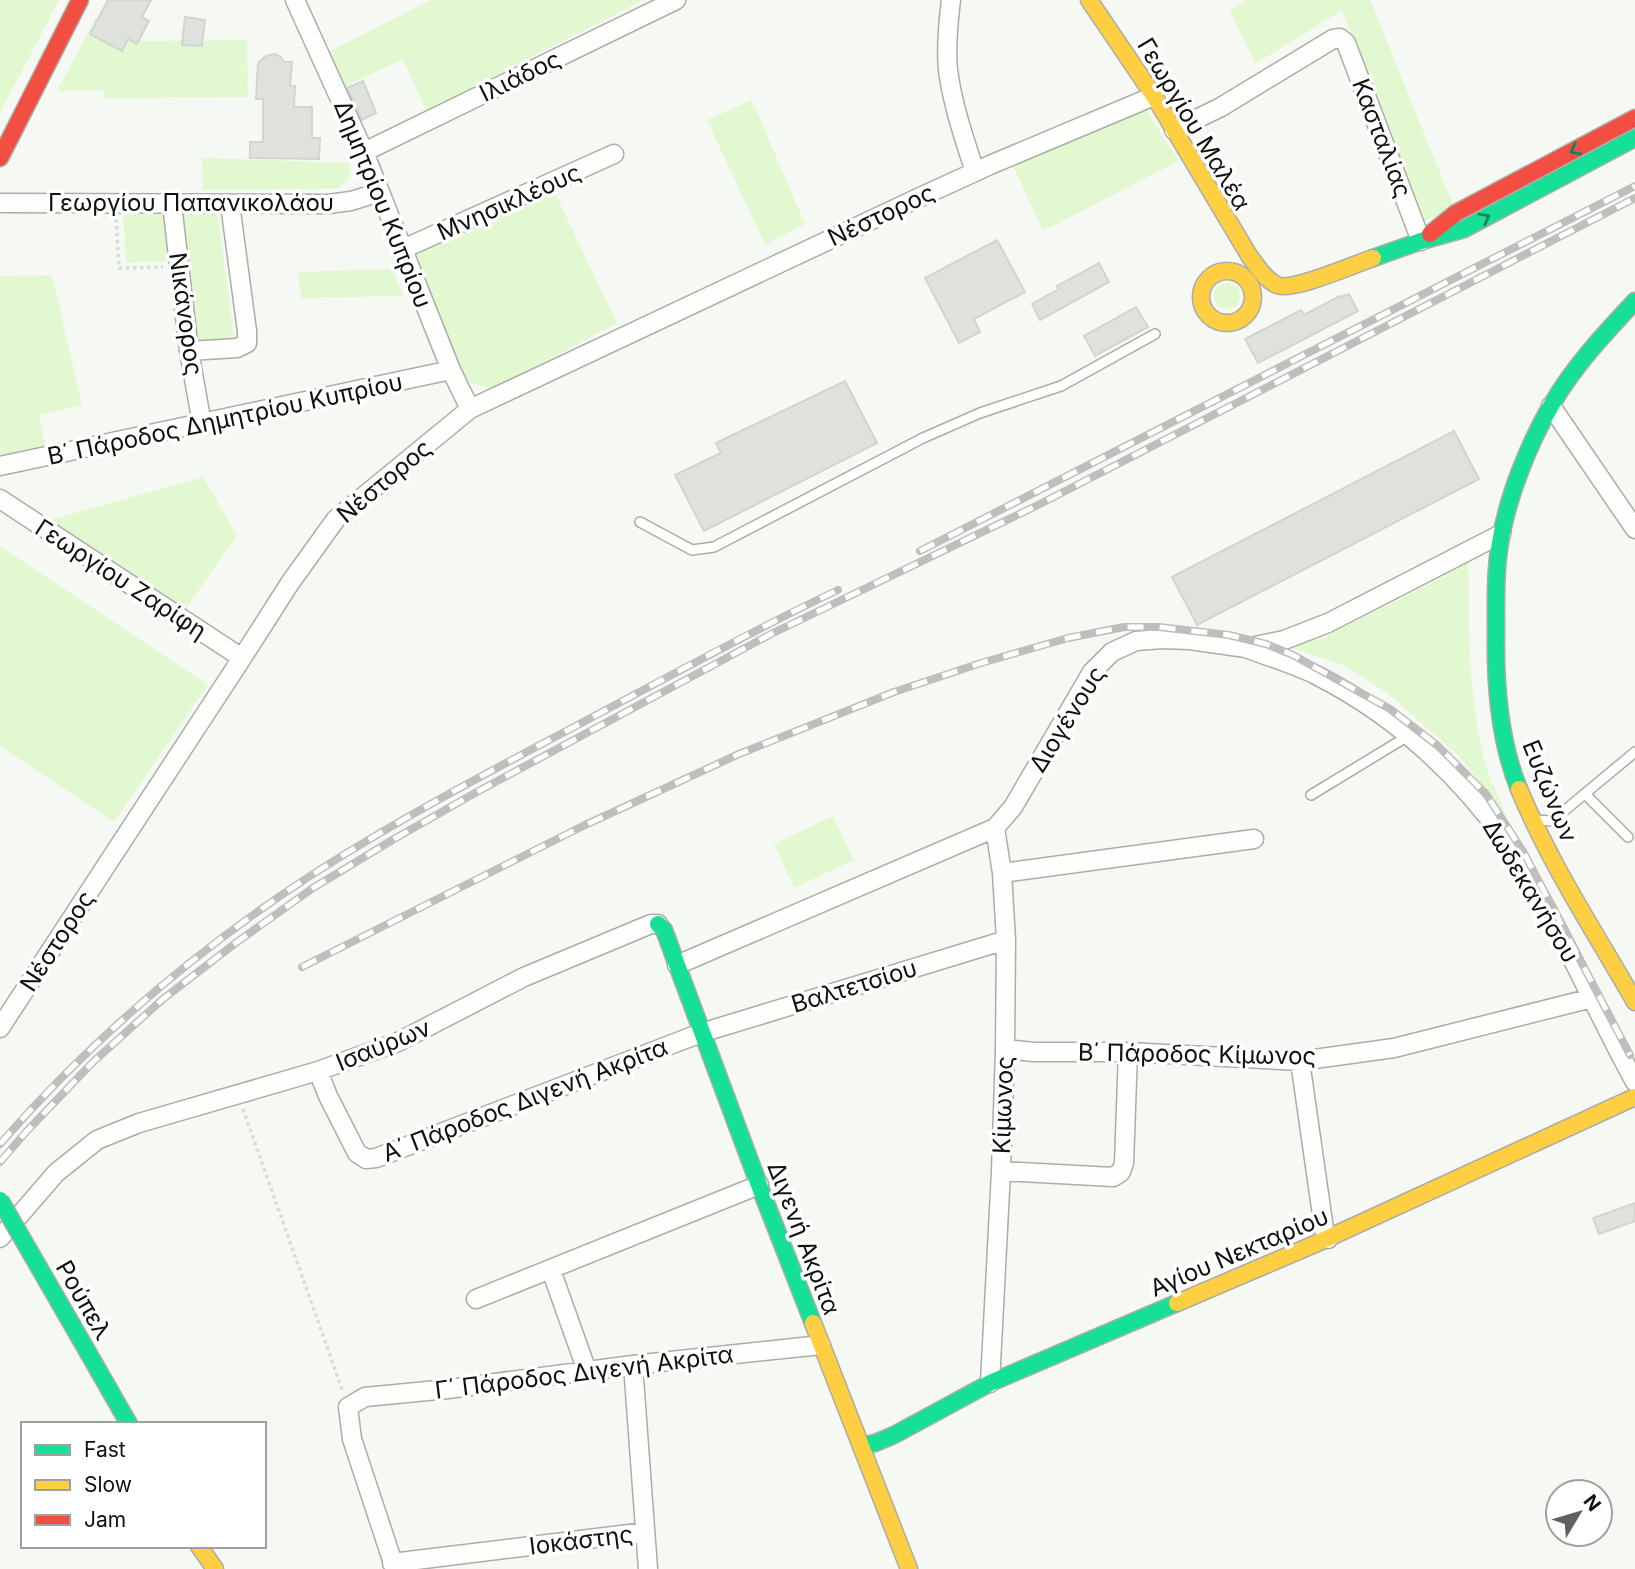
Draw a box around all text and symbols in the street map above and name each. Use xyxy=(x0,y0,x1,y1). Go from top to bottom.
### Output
street label: Γεωργίου Μαλέα xyxy=(1131,33,1257,215)
street label: Ιλιάδος xyxy=(475,44,565,108)
street label: Κασταλίας xyxy=(1346,75,1418,201)
street label: Δημητρίου Κυπρίου xyxy=(328,96,438,312)
one-way arrow xyxy=(1570,141,1582,155)
street label: Μνησικλέους xyxy=(433,157,585,247)
street label: Νέστορος xyxy=(823,178,939,252)
street label: Γεωργίου Παπανικολάου xyxy=(48,188,334,217)
one-way arrow xyxy=(1478,212,1490,226)
street label: Νικάνορος xyxy=(163,251,209,377)
street label: Β΄ Πάροδος Δημητρίου Κυπρίου xyxy=(45,367,405,471)
street label: Νέστορος xyxy=(331,433,437,529)
street label: Γεωργίου Ζαρίφη xyxy=(30,513,212,645)
street label: Διογένους xyxy=(1023,661,1111,777)
street label: Ευζώνων xyxy=(1516,736,1584,846)
street label: Δωδεκανήσου xyxy=(1477,814,1585,968)
street label: Νέστορος xyxy=(14,885,100,997)
street label: Βαλτετσίου xyxy=(788,953,920,1019)
street label: Ισαύρων xyxy=(332,1013,434,1077)
street label: Α΄ Πάροδος Διγενή Ακρίτα xyxy=(378,1032,672,1168)
street label: Β΄ Πάροδος Κίμωνος xyxy=(1078,1037,1316,1071)
street label: Κίμωνος xyxy=(987,1056,1019,1154)
street label: Διγενή Ακρίτα xyxy=(762,1157,846,1319)
street label: Αγίου Νεκταρίου xyxy=(1145,1201,1333,1303)
street label: Ρούπελ xyxy=(50,1255,118,1345)
street label: Γ΄ Πάροδος Διγενή Ακρίτα xyxy=(433,1339,735,1405)
legend xyxy=(21,1422,266,1548)
text: Fast xyxy=(84,1437,126,1462)
text: Slow xyxy=(84,1472,132,1497)
north arrow xyxy=(1544,1478,1614,1548)
text: N xyxy=(1578,1490,1606,1516)
text: Jam xyxy=(84,1507,126,1532)
street label: Ιοκάστης xyxy=(528,1519,634,1561)

